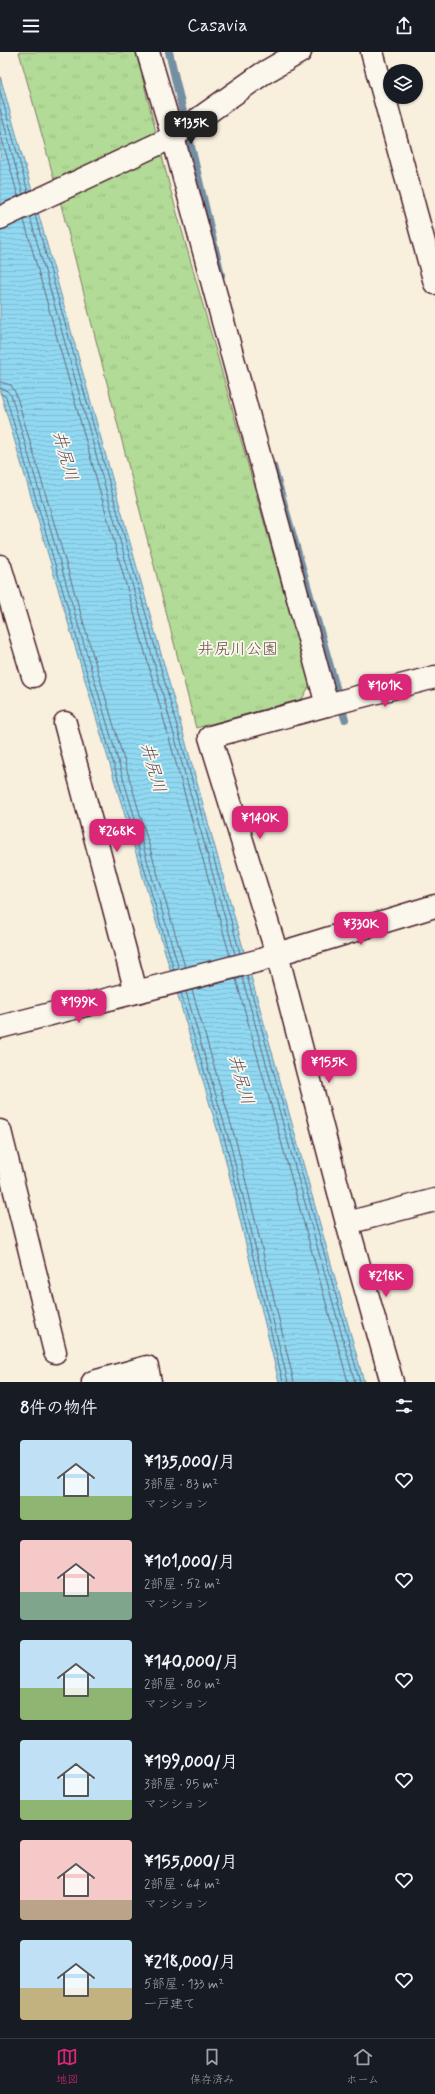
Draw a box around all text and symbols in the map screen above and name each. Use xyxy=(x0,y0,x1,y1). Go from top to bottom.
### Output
text: Casavia xyxy=(187,14,248,38)
icon: menu xyxy=(20,15,42,37)
icon: share xyxy=(393,15,415,37)
map controls xyxy=(383,64,423,104)
button: layers xyxy=(383,64,423,104)
pin: ¥135K xyxy=(163,111,219,145)
text: ¥135K xyxy=(173,115,209,132)
water label: 井尻川 xyxy=(47,428,83,484)
park label: 井尻川公園 xyxy=(198,639,278,660)
pin: ¥101K xyxy=(357,674,413,708)
text: ¥101K xyxy=(368,678,402,695)
water label: 井尻川 xyxy=(135,740,171,796)
pin: ¥140K xyxy=(232,806,288,840)
text: ¥140K xyxy=(241,810,279,827)
pin: ¥268K xyxy=(89,819,145,853)
text: ¥268K xyxy=(98,823,136,840)
pin: ¥330K xyxy=(333,912,389,946)
text: ¥330K xyxy=(343,916,379,933)
pin: ¥199K xyxy=(51,990,107,1024)
text: ¥199K xyxy=(60,994,98,1011)
pin: ¥155K xyxy=(301,1050,357,1084)
water label: 井尻川 xyxy=(223,1052,259,1108)
text: ¥155K xyxy=(311,1054,347,1071)
pin: ¥218K xyxy=(358,1264,414,1298)
text: ¥218K xyxy=(368,1268,404,1285)
icon: filters xyxy=(393,1395,415,1417)
text: 8件の物件 xyxy=(20,1397,98,1419)
text: ¥135,000/月 xyxy=(144,1451,236,1473)
icon: home xyxy=(52,1456,100,1504)
icon: heart xyxy=(393,1469,415,1491)
text: 3部屋 · 83 m² xyxy=(144,1476,218,1493)
text: マンション xyxy=(144,1496,208,1513)
text: ¥101,000/月 xyxy=(144,1551,235,1573)
icon: home xyxy=(52,1556,100,1604)
icon: heart xyxy=(393,1569,415,1591)
text: 2部屋 · 52 m² xyxy=(144,1576,221,1593)
text: マンション xyxy=(144,1596,208,1613)
text: ¥140,000/月 xyxy=(144,1651,239,1673)
icon: home xyxy=(52,1656,100,1704)
icon: heart xyxy=(393,1669,415,1691)
text: 2部屋 · 80 m² xyxy=(144,1676,221,1693)
text: マンション xyxy=(144,1696,208,1713)
text: ¥199,000/月 xyxy=(144,1751,238,1773)
icon: home xyxy=(52,1756,100,1804)
icon: heart xyxy=(393,1769,415,1791)
text: 3部屋 · 95 m² xyxy=(144,1776,219,1793)
text: マンション xyxy=(144,1796,208,1813)
text: ¥155,000/月 xyxy=(144,1851,237,1873)
icon: home xyxy=(52,1856,100,1904)
icon: heart xyxy=(393,1869,415,1891)
text: 2部屋 · 64 m² xyxy=(144,1876,221,1893)
text: マンション xyxy=(144,1896,208,1913)
text: ¥218,000/月 xyxy=(144,1951,236,1973)
icon: home xyxy=(52,1956,100,2004)
icon: heart xyxy=(393,1969,415,1991)
text: 5部屋 · 133 m² xyxy=(144,1976,224,1993)
text: 一戸建て xyxy=(144,1996,196,2013)
tab: 地図 xyxy=(56,2046,78,2087)
tab: 保存済み xyxy=(190,2046,234,2087)
tab: ホーム xyxy=(346,2046,379,2087)

